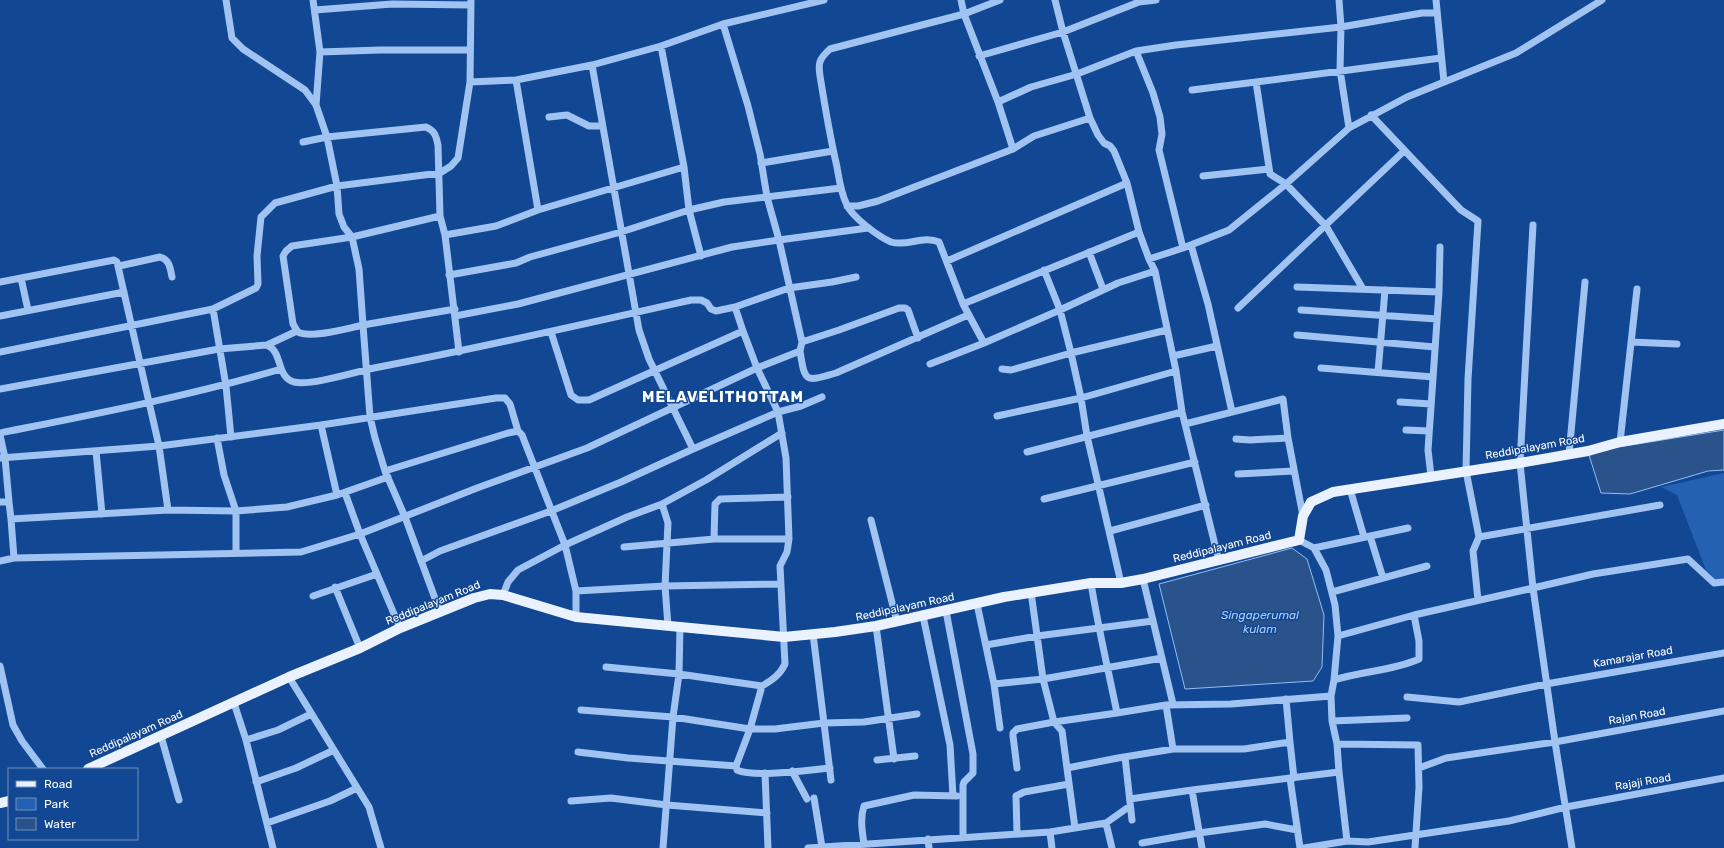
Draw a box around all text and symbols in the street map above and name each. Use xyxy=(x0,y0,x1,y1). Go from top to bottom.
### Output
district label: MELAVELITHOTTAM xyxy=(642,388,804,406)
street label: Reddipalayam Road xyxy=(1484,432,1586,462)
street label: Reddipalayam Road xyxy=(1172,529,1272,565)
street label: Reddipalayam Road xyxy=(384,578,482,628)
street label: Reddipalayam Road xyxy=(854,590,956,624)
water label: Singaperumal kulam xyxy=(1221,608,1300,636)
street label: Kamarajar Road xyxy=(1592,644,1674,670)
street label: Rajan Road xyxy=(1607,705,1667,727)
street label: Reddipalayam Road xyxy=(87,708,185,760)
legend xyxy=(8,768,138,840)
street label: Rajaji Road xyxy=(1614,771,1672,793)
text: Road xyxy=(44,777,72,791)
text: Park xyxy=(44,797,70,811)
text: Water xyxy=(44,817,76,831)

